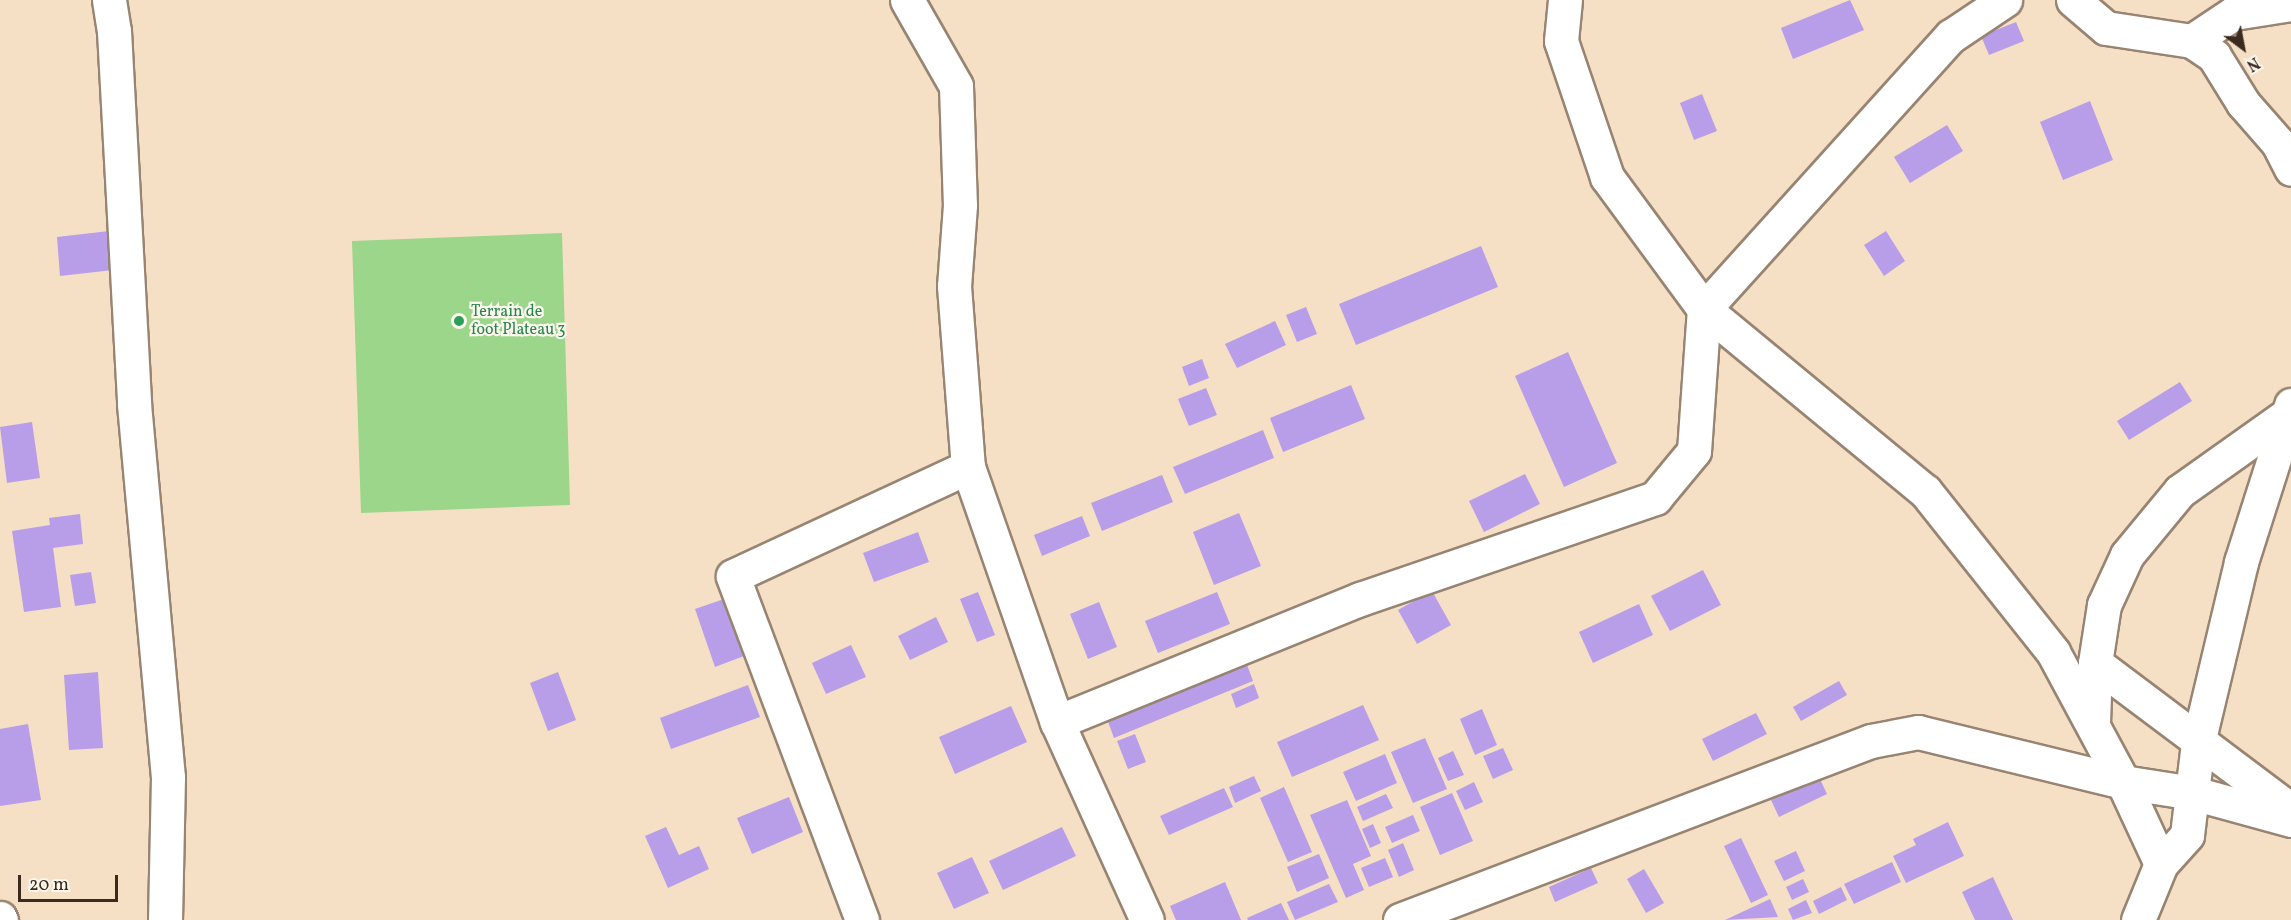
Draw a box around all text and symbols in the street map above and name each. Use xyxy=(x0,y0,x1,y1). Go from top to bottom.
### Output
north arrow xyxy=(2213,18,2273,78)
text: N xyxy=(2242,51,2263,76)
place label: Terrain de foot Plateau 3 xyxy=(471,302,566,340)
marker: Terrain de foot Plateau 3 xyxy=(452,314,466,328)
scale bar xyxy=(21,863,122,901)
text: 20 m xyxy=(29,873,69,898)

